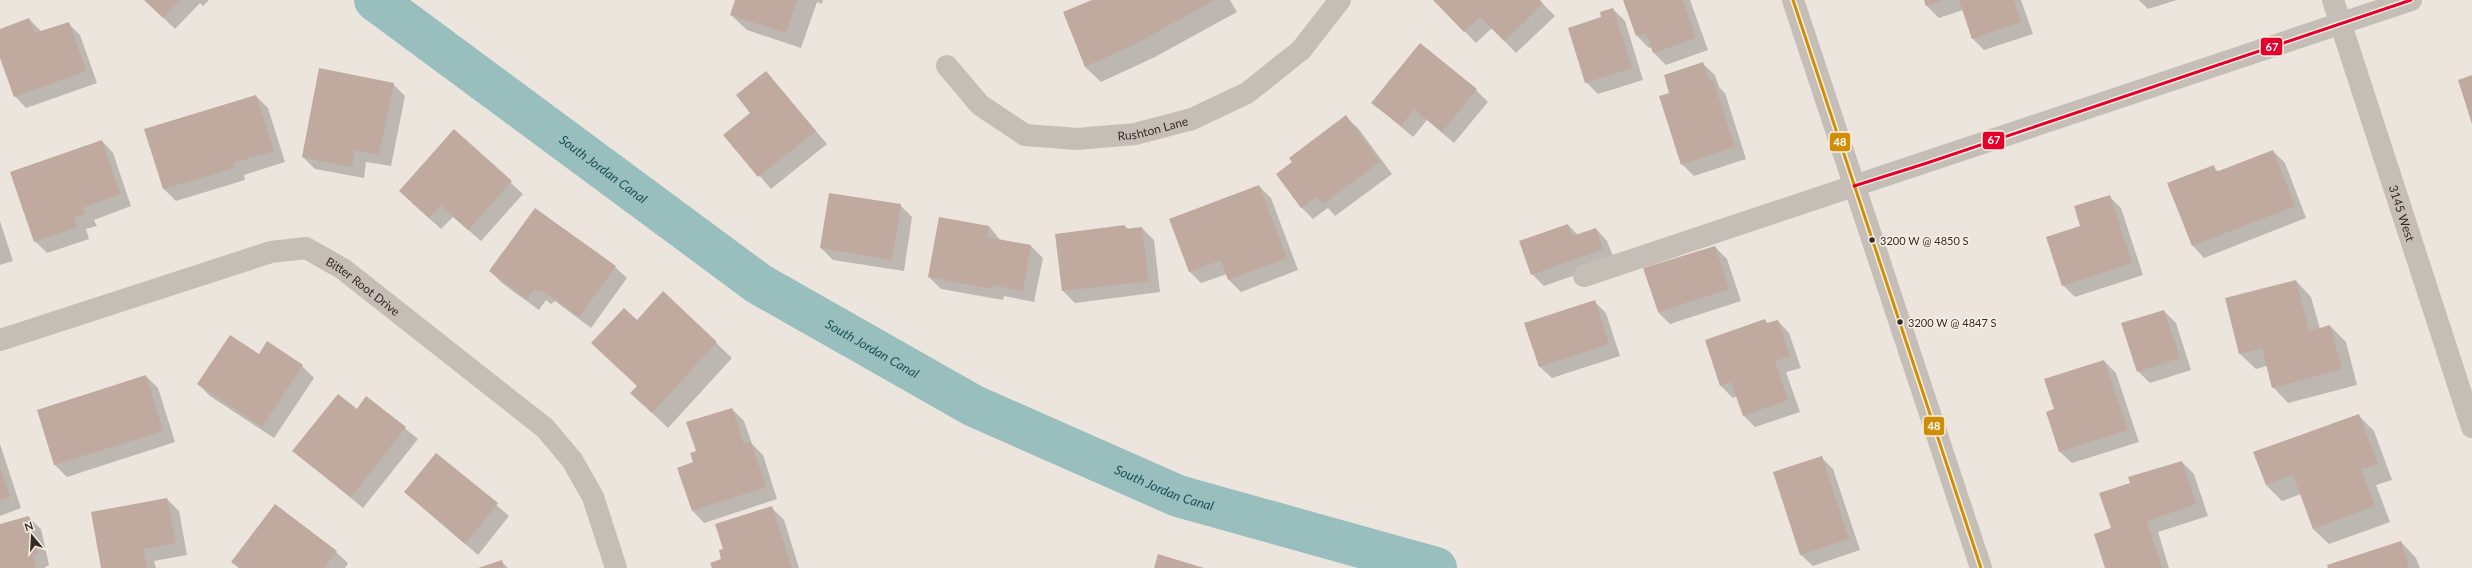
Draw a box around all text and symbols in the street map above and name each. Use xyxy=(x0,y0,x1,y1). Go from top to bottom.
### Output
line badge: 67 xyxy=(2260,37,2283,56)
text: 67 xyxy=(2266,40,2278,53)
street label: Rushton Lane xyxy=(1117,113,1190,143)
water label: South Jordan Canal xyxy=(556,131,650,207)
line badge: 67 xyxy=(1982,131,2005,150)
line badge: 48 xyxy=(1829,132,1851,152)
text: 67 xyxy=(1988,133,2000,146)
text: 48 xyxy=(1834,135,1846,148)
street label: 3145 West xyxy=(2386,183,2419,244)
place label: 3200 W @ 4850 S xyxy=(1880,234,1969,247)
marker: 3200 W @ 4850 S xyxy=(1867,235,1877,245)
street label: Bitter Root Drive xyxy=(323,254,403,319)
water label: South Jordan Canal xyxy=(823,315,922,381)
place label: 3200 W @ 4847 S xyxy=(1908,316,1997,329)
marker: 3200 W @ 4847 S xyxy=(1895,317,1905,327)
line badge: 48 xyxy=(1923,416,1945,436)
text: 48 xyxy=(1928,419,1940,432)
water label: South Jordan Canal xyxy=(1112,461,1216,514)
north arrow xyxy=(12,516,52,556)
text: N xyxy=(23,519,35,534)

